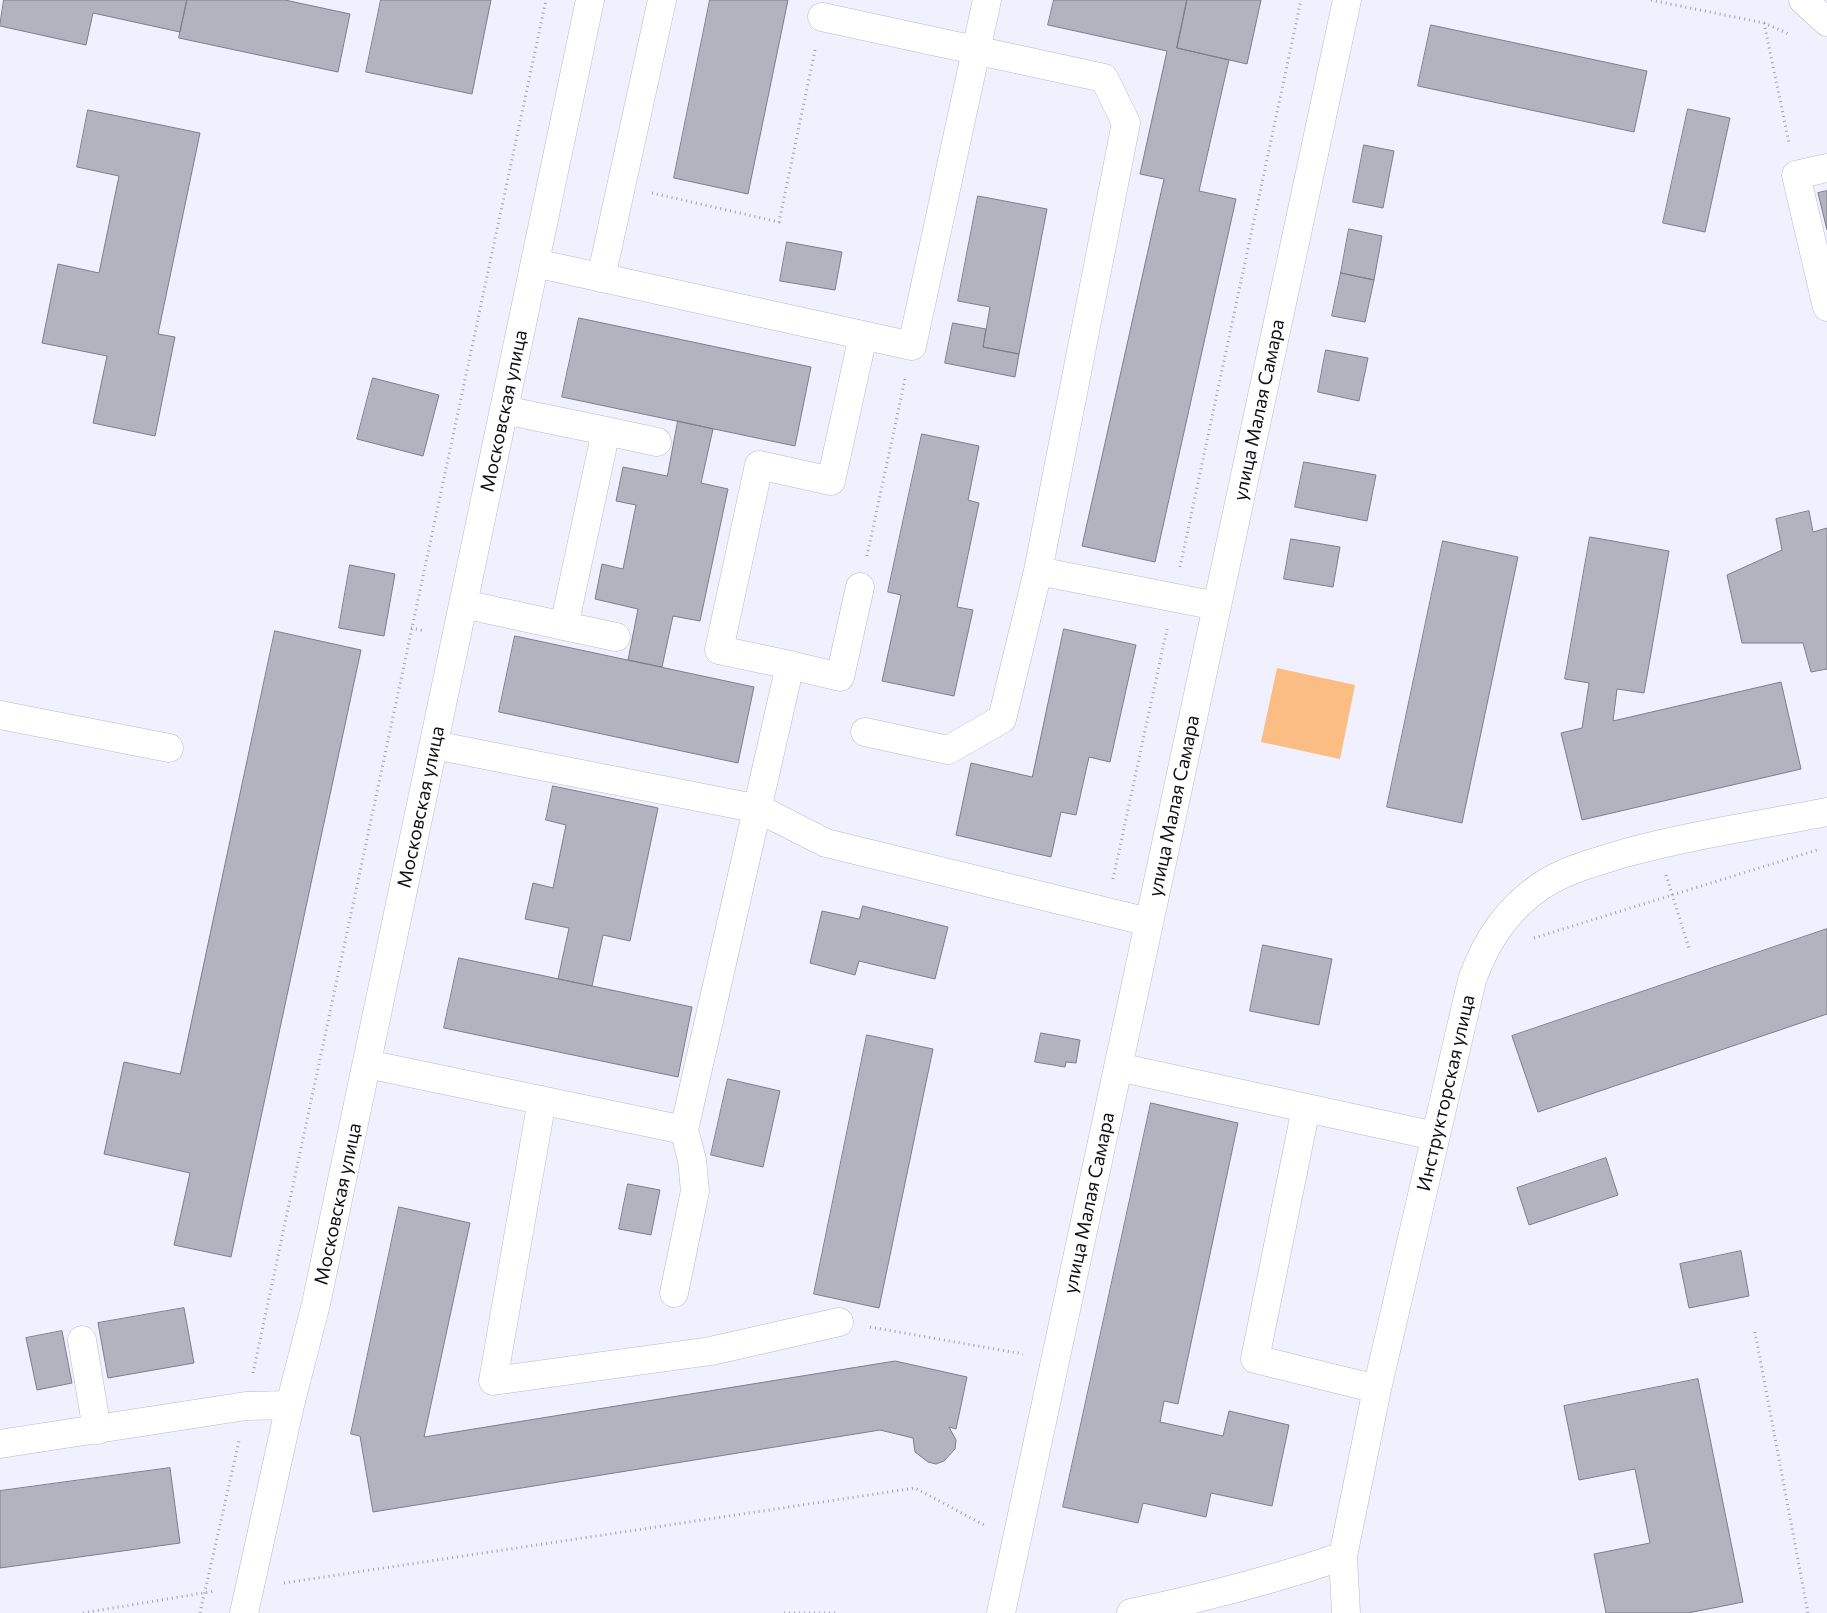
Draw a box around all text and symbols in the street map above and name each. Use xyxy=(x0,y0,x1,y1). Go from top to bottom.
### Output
street label: улица Малая Самара xyxy=(1229,317,1289,503)
street label: Московская улица xyxy=(476,328,532,494)
street label: улица Малая Самара xyxy=(1144,713,1204,899)
street label: Московская улица xyxy=(393,724,449,890)
street label: Инструкторская улица xyxy=(1412,993,1480,1193)
street label: улица Малая Самара xyxy=(1059,1110,1119,1296)
street label: Московская улица xyxy=(310,1121,366,1287)

